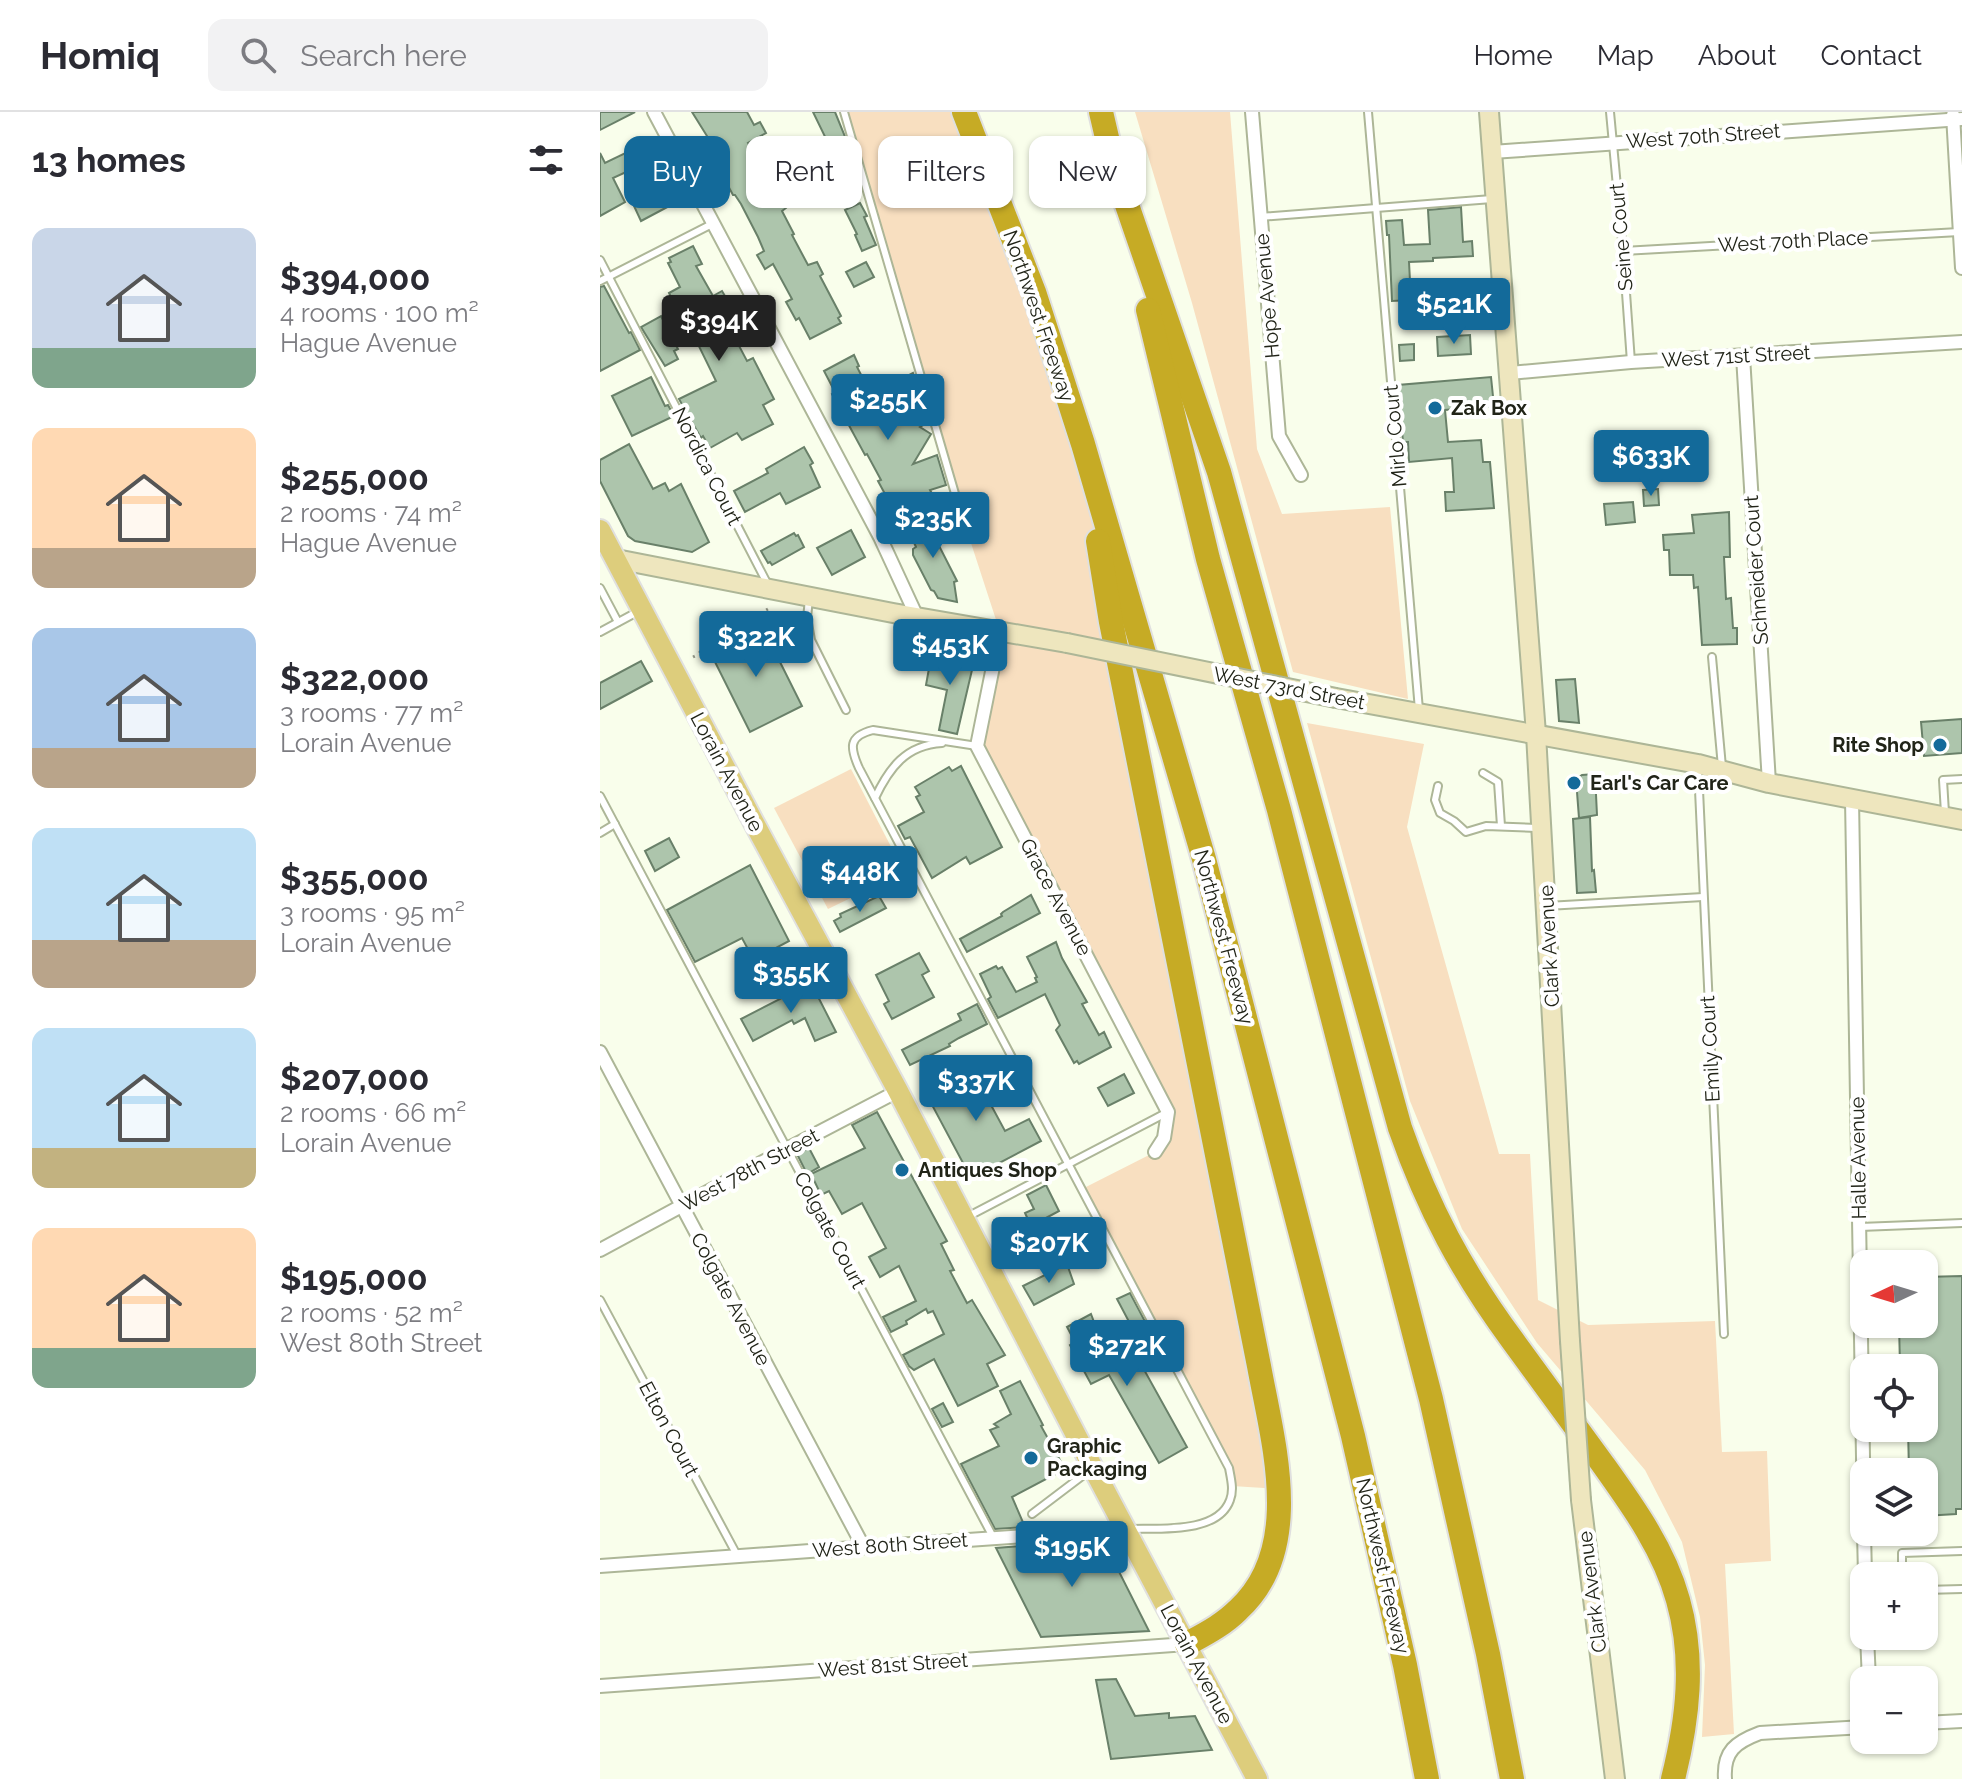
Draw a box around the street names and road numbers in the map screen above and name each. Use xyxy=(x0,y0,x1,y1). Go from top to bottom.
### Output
street label: West 70th Street xyxy=(1625,119,1781,153)
street label: Seine Court xyxy=(1604,182,1638,292)
street label: West 70th Place xyxy=(1717,225,1869,257)
street label: Northwest Freeway xyxy=(998,227,1080,405)
street label: Hope Avenue xyxy=(1250,232,1284,359)
street label: West 71st Street xyxy=(1661,340,1811,372)
street label: Mirlo Court xyxy=(1379,384,1411,488)
street label: Nordica Court xyxy=(667,403,747,529)
street label: Schneider Court xyxy=(1739,494,1773,645)
street label: West 73rd Street xyxy=(1211,662,1367,715)
street label: Lorain Avenue xyxy=(685,708,769,836)
street label: Grace Avenue xyxy=(1015,834,1097,960)
street label: Northwest Freeway xyxy=(1189,847,1259,1027)
street label: Clark Avenue xyxy=(1534,884,1564,1008)
street label: Emily Court xyxy=(1695,995,1725,1103)
street label: Halle Avenue xyxy=(1845,1096,1871,1220)
street label: West 78th Street xyxy=(675,1123,823,1217)
street label: Colgate Court xyxy=(789,1167,871,1293)
street label: Colgate Avenue xyxy=(686,1228,776,1370)
street label: Elton Court xyxy=(634,1377,704,1481)
street label: Northwest Freeway xyxy=(1351,1476,1415,1656)
street label: West 80th Street xyxy=(811,1528,969,1562)
street label: Clark Avenue xyxy=(1573,1530,1611,1654)
street label: Lorain Avenue xyxy=(1155,1600,1239,1728)
street label: West 81st Street xyxy=(817,1648,969,1682)

